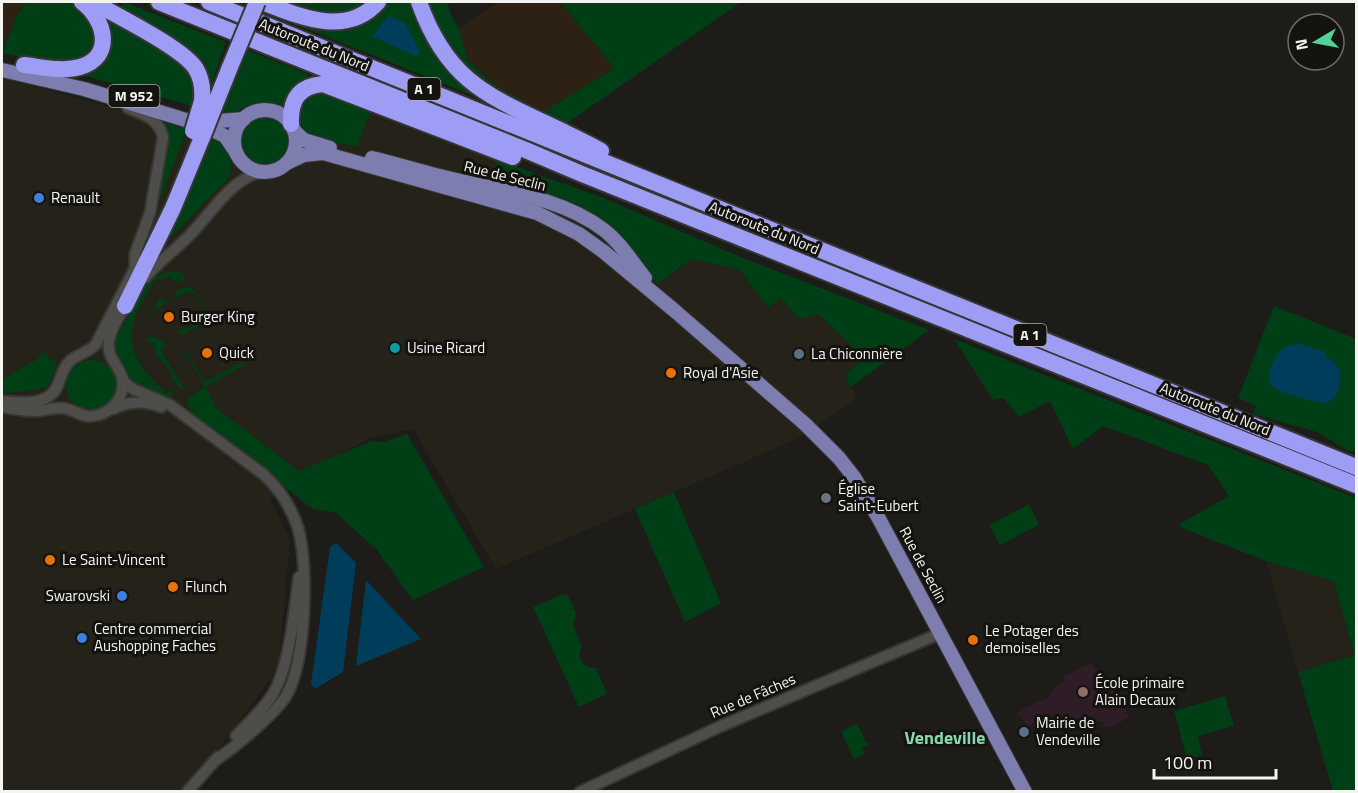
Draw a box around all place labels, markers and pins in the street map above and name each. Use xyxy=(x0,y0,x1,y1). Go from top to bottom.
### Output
place label: Renault xyxy=(51,186,101,209)
marker: Renault xyxy=(32,191,46,205)
place label: Burger King xyxy=(181,305,255,328)
marker: Burger King xyxy=(162,310,176,324)
place label: Usine Ricard xyxy=(407,336,485,359)
place label: Quick xyxy=(219,341,254,364)
marker: Usine Ricard xyxy=(388,341,402,355)
place label: La Chiconnière xyxy=(811,342,902,365)
marker: Quick xyxy=(200,346,214,360)
marker: La Chiconnière xyxy=(792,347,806,361)
place label: Royal d'Asie xyxy=(683,361,758,384)
marker: Royal d'Asie xyxy=(664,366,678,380)
place label: Église Saint-Eubert xyxy=(838,477,919,517)
marker: Église Saint-Eubert xyxy=(819,491,833,505)
place label: Le Saint-Vincent xyxy=(62,548,166,571)
marker: Le Saint-Vincent xyxy=(43,553,57,567)
place label: Flunch xyxy=(185,575,227,598)
marker: Flunch xyxy=(166,580,180,594)
place label: Swarovski xyxy=(46,584,110,607)
marker: Swarovski xyxy=(115,589,129,603)
place label: Centre commercial Aushopping Faches xyxy=(94,617,216,657)
place label: Le Potager des demoiselles xyxy=(985,619,1079,659)
marker: Centre commercial Aushopping Faches xyxy=(75,631,89,645)
marker: Le Potager des demoiselles xyxy=(966,633,980,647)
place label: École primaire Alain Decaux xyxy=(1095,671,1184,711)
marker: École primaire Alain Decaux xyxy=(1076,685,1090,699)
place label: Mairie de Vendeville xyxy=(1036,711,1100,751)
marker: Mairie de Vendeville xyxy=(1017,725,1031,739)

